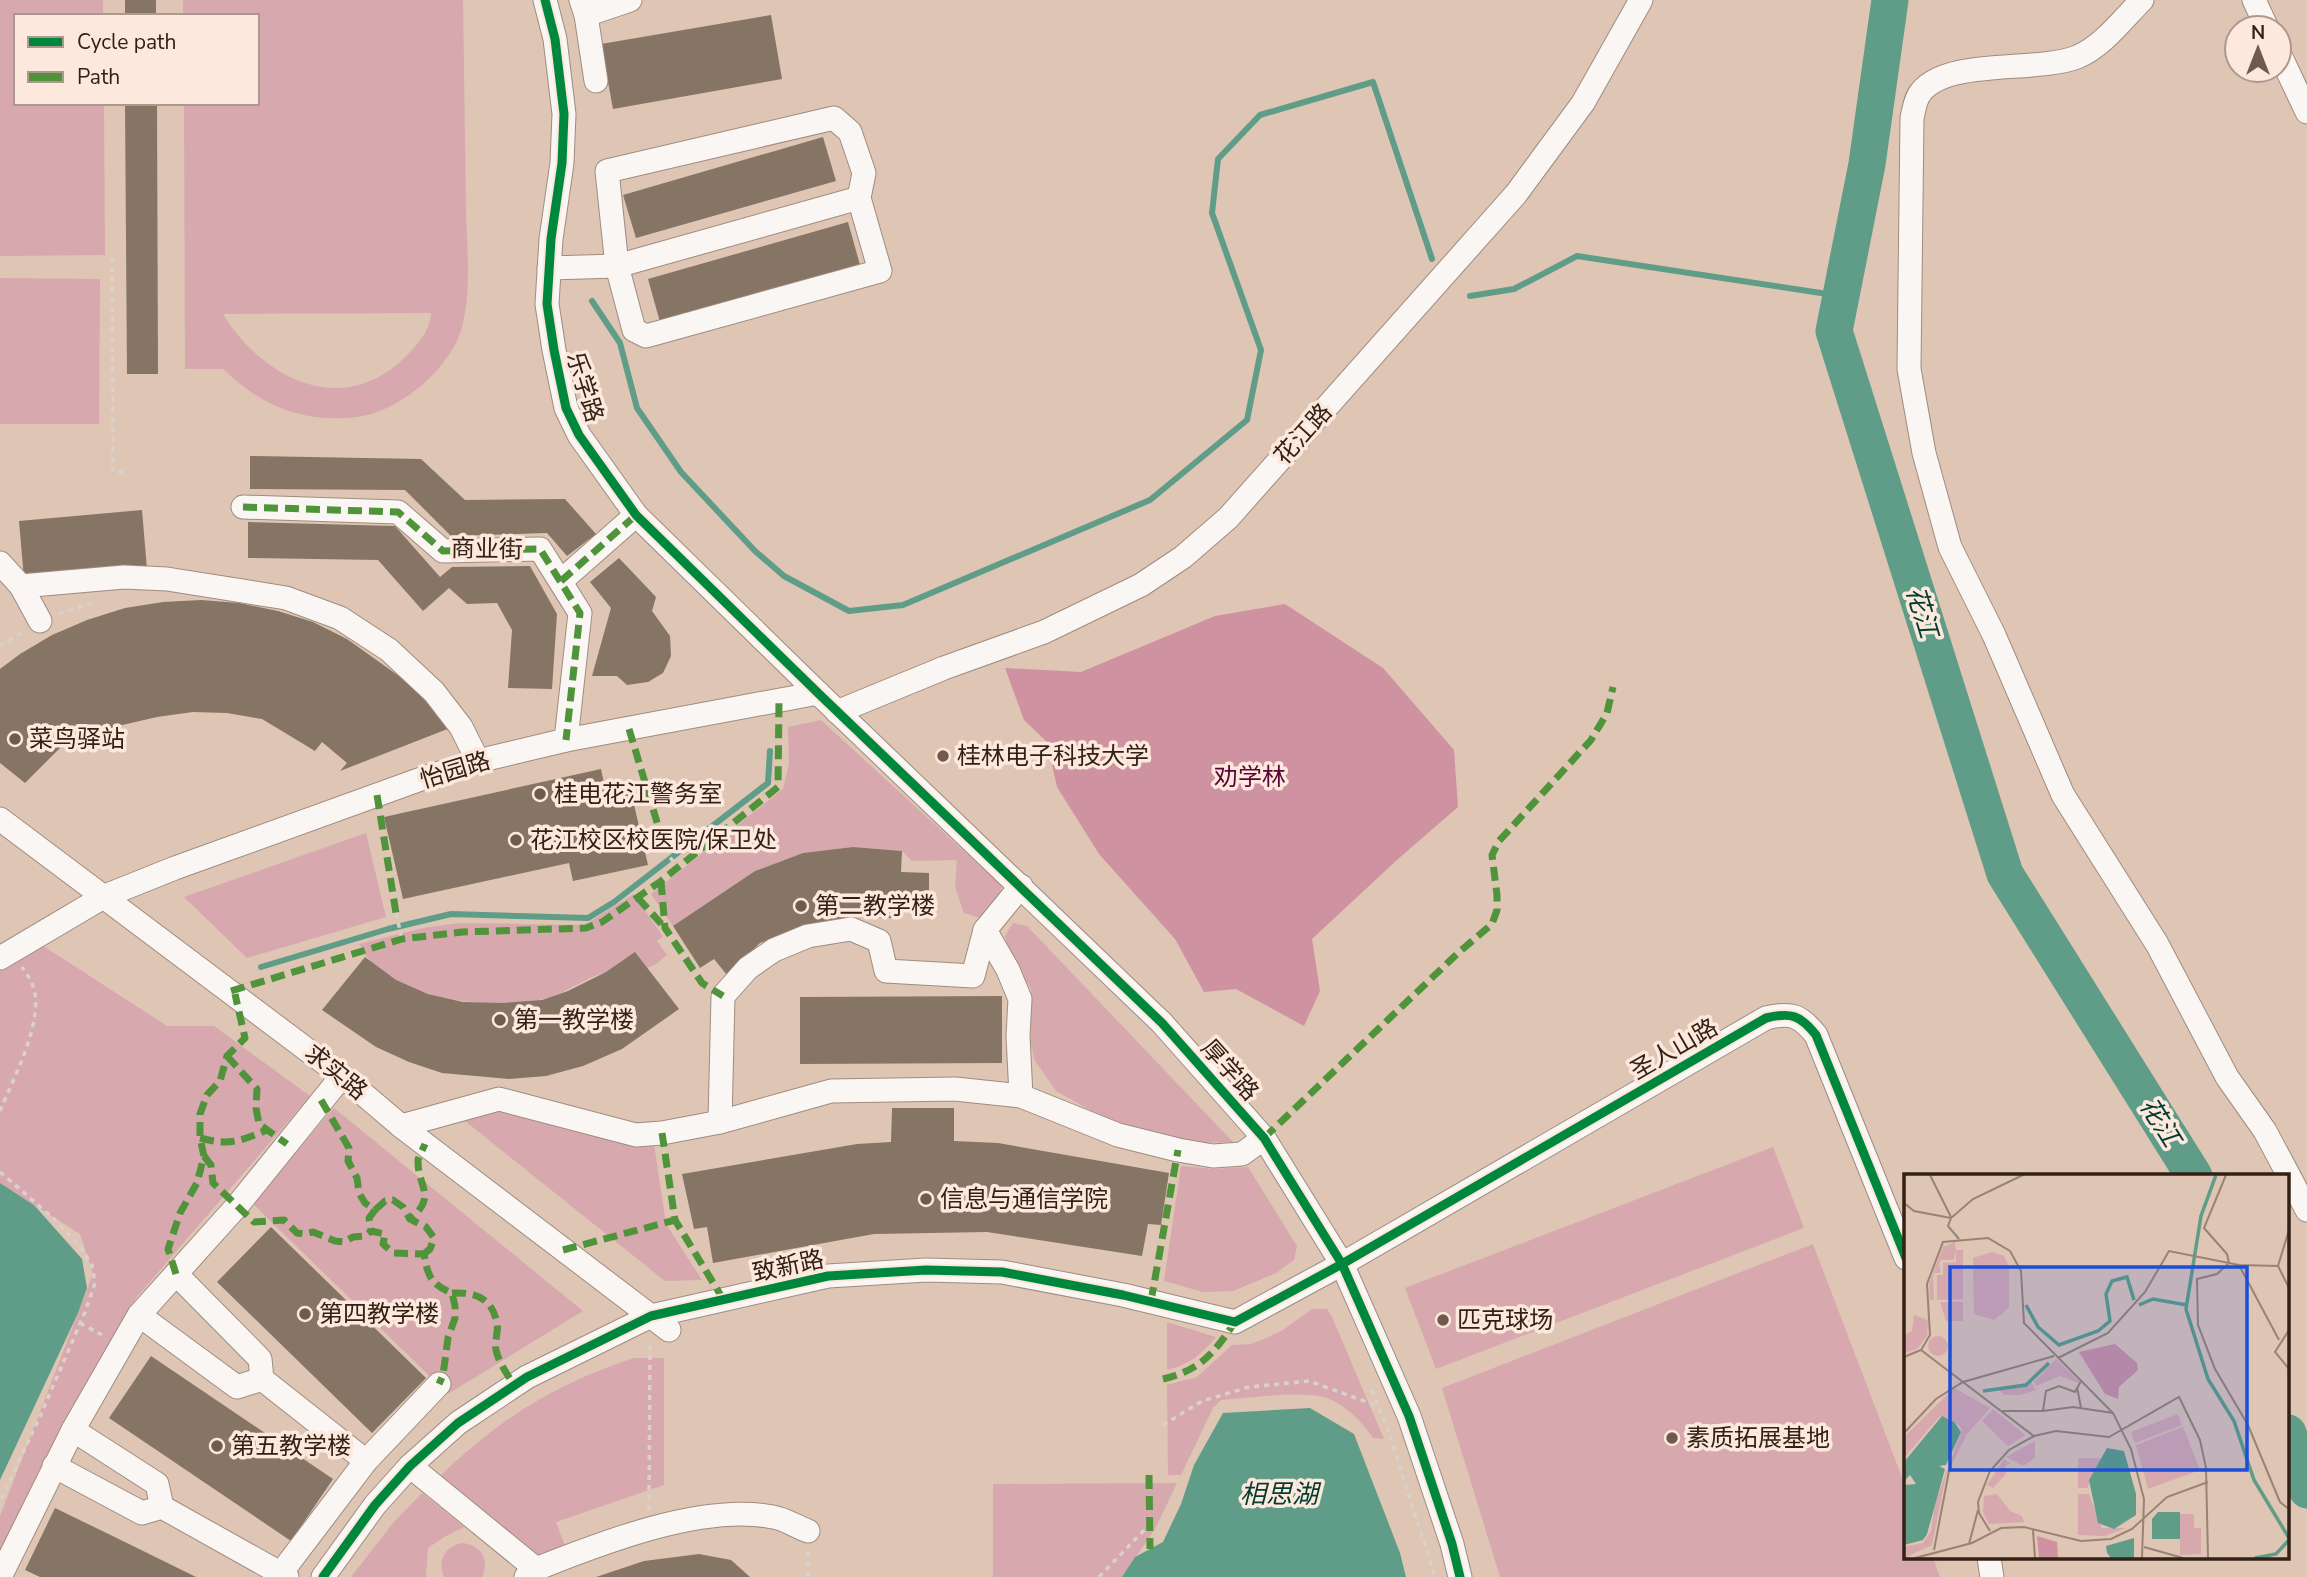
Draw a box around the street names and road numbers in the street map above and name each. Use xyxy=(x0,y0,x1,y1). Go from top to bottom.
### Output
street label: 乐学路 xyxy=(559,348,611,426)
street label: 花江路 xyxy=(1267,397,1339,471)
street label: 商业街 xyxy=(451,532,523,566)
street label: 怡园路 xyxy=(416,744,494,796)
street label: 圣人山路 xyxy=(1624,1011,1724,1087)
street label: 厚学路 xyxy=(1194,1033,1266,1107)
street label: 求实路 xyxy=(298,1037,374,1107)
street label: 致新路 xyxy=(749,1243,827,1289)

